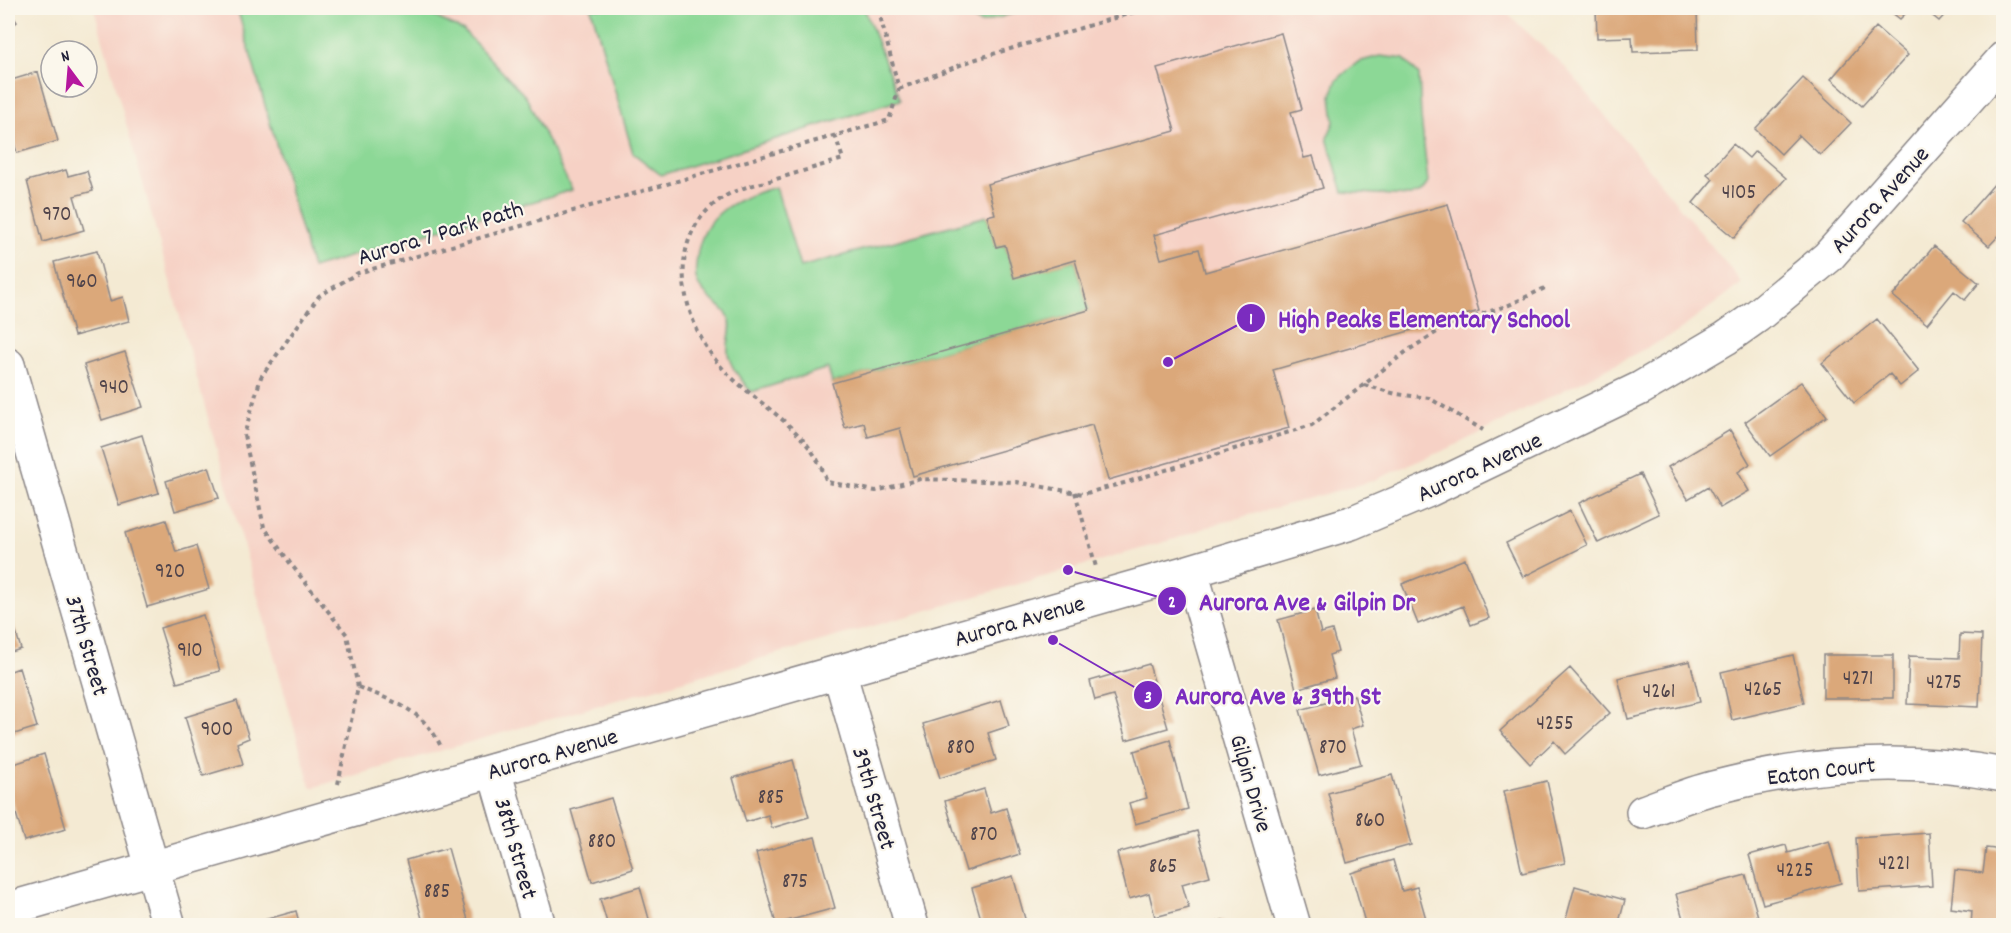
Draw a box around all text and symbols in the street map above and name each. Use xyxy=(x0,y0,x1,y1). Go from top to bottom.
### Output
north arrow xyxy=(39,39,99,99)
text: N xyxy=(59,45,73,69)
street label: Aurora Avenue xyxy=(1824,140,1939,262)
house number: 4105 xyxy=(1722,179,1756,209)
street label: Aurora 7 Park Path xyxy=(354,193,528,276)
house number: 970 xyxy=(42,201,72,231)
house number: 960 xyxy=(66,268,98,298)
callout: High Peaks Elementary School xyxy=(1236,296,1582,340)
text: High Peaks Elementary School xyxy=(1278,303,1571,340)
text: 1 xyxy=(1249,308,1253,333)
house number: 940 xyxy=(99,374,129,404)
street label: Aurora Avenue xyxy=(1412,425,1548,513)
house number: 920 xyxy=(155,558,185,588)
callout: Aurora Ave & Gilpin Dr xyxy=(1157,579,1427,623)
text: Aurora Ave & Gilpin Dr xyxy=(1199,586,1415,623)
street label: Aurora Avenue xyxy=(951,588,1089,658)
street label: 37th Street xyxy=(55,591,116,700)
text: 2 xyxy=(1168,591,1176,616)
house number: 910 xyxy=(177,637,203,667)
house number: 4271 xyxy=(1843,665,1873,695)
house number: 4275 xyxy=(1926,669,1962,699)
callout: Aurora Ave & 39th St xyxy=(1133,673,1393,717)
house number: 4265 xyxy=(1744,676,1782,706)
house number: 4261 xyxy=(1643,678,1675,708)
text: Aurora Ave & 39th St xyxy=(1175,680,1382,717)
text: 3 xyxy=(1144,686,1152,711)
house number: 4255 xyxy=(1536,710,1574,740)
house number: 900 xyxy=(201,716,233,746)
street label: Aurora Avenue xyxy=(484,721,622,791)
street label: Gilpin Drive xyxy=(1219,731,1279,837)
house number: 880 xyxy=(947,734,975,764)
house number: 870 xyxy=(1319,734,1347,764)
street label: 39th Street xyxy=(841,744,903,854)
street label: Eaton Court xyxy=(1765,749,1878,796)
house number: 885 xyxy=(758,784,784,814)
street label: 38th Street xyxy=(483,794,545,904)
house number: 860 xyxy=(1355,807,1385,837)
house number: 870 xyxy=(970,821,998,851)
house number: 880 xyxy=(588,828,616,858)
house number: 4221 xyxy=(1878,850,1910,880)
house number: 865 xyxy=(1149,853,1177,883)
house number: 4225 xyxy=(1777,857,1813,887)
house number: 875 xyxy=(782,868,808,898)
house number: 885 xyxy=(424,878,450,908)

